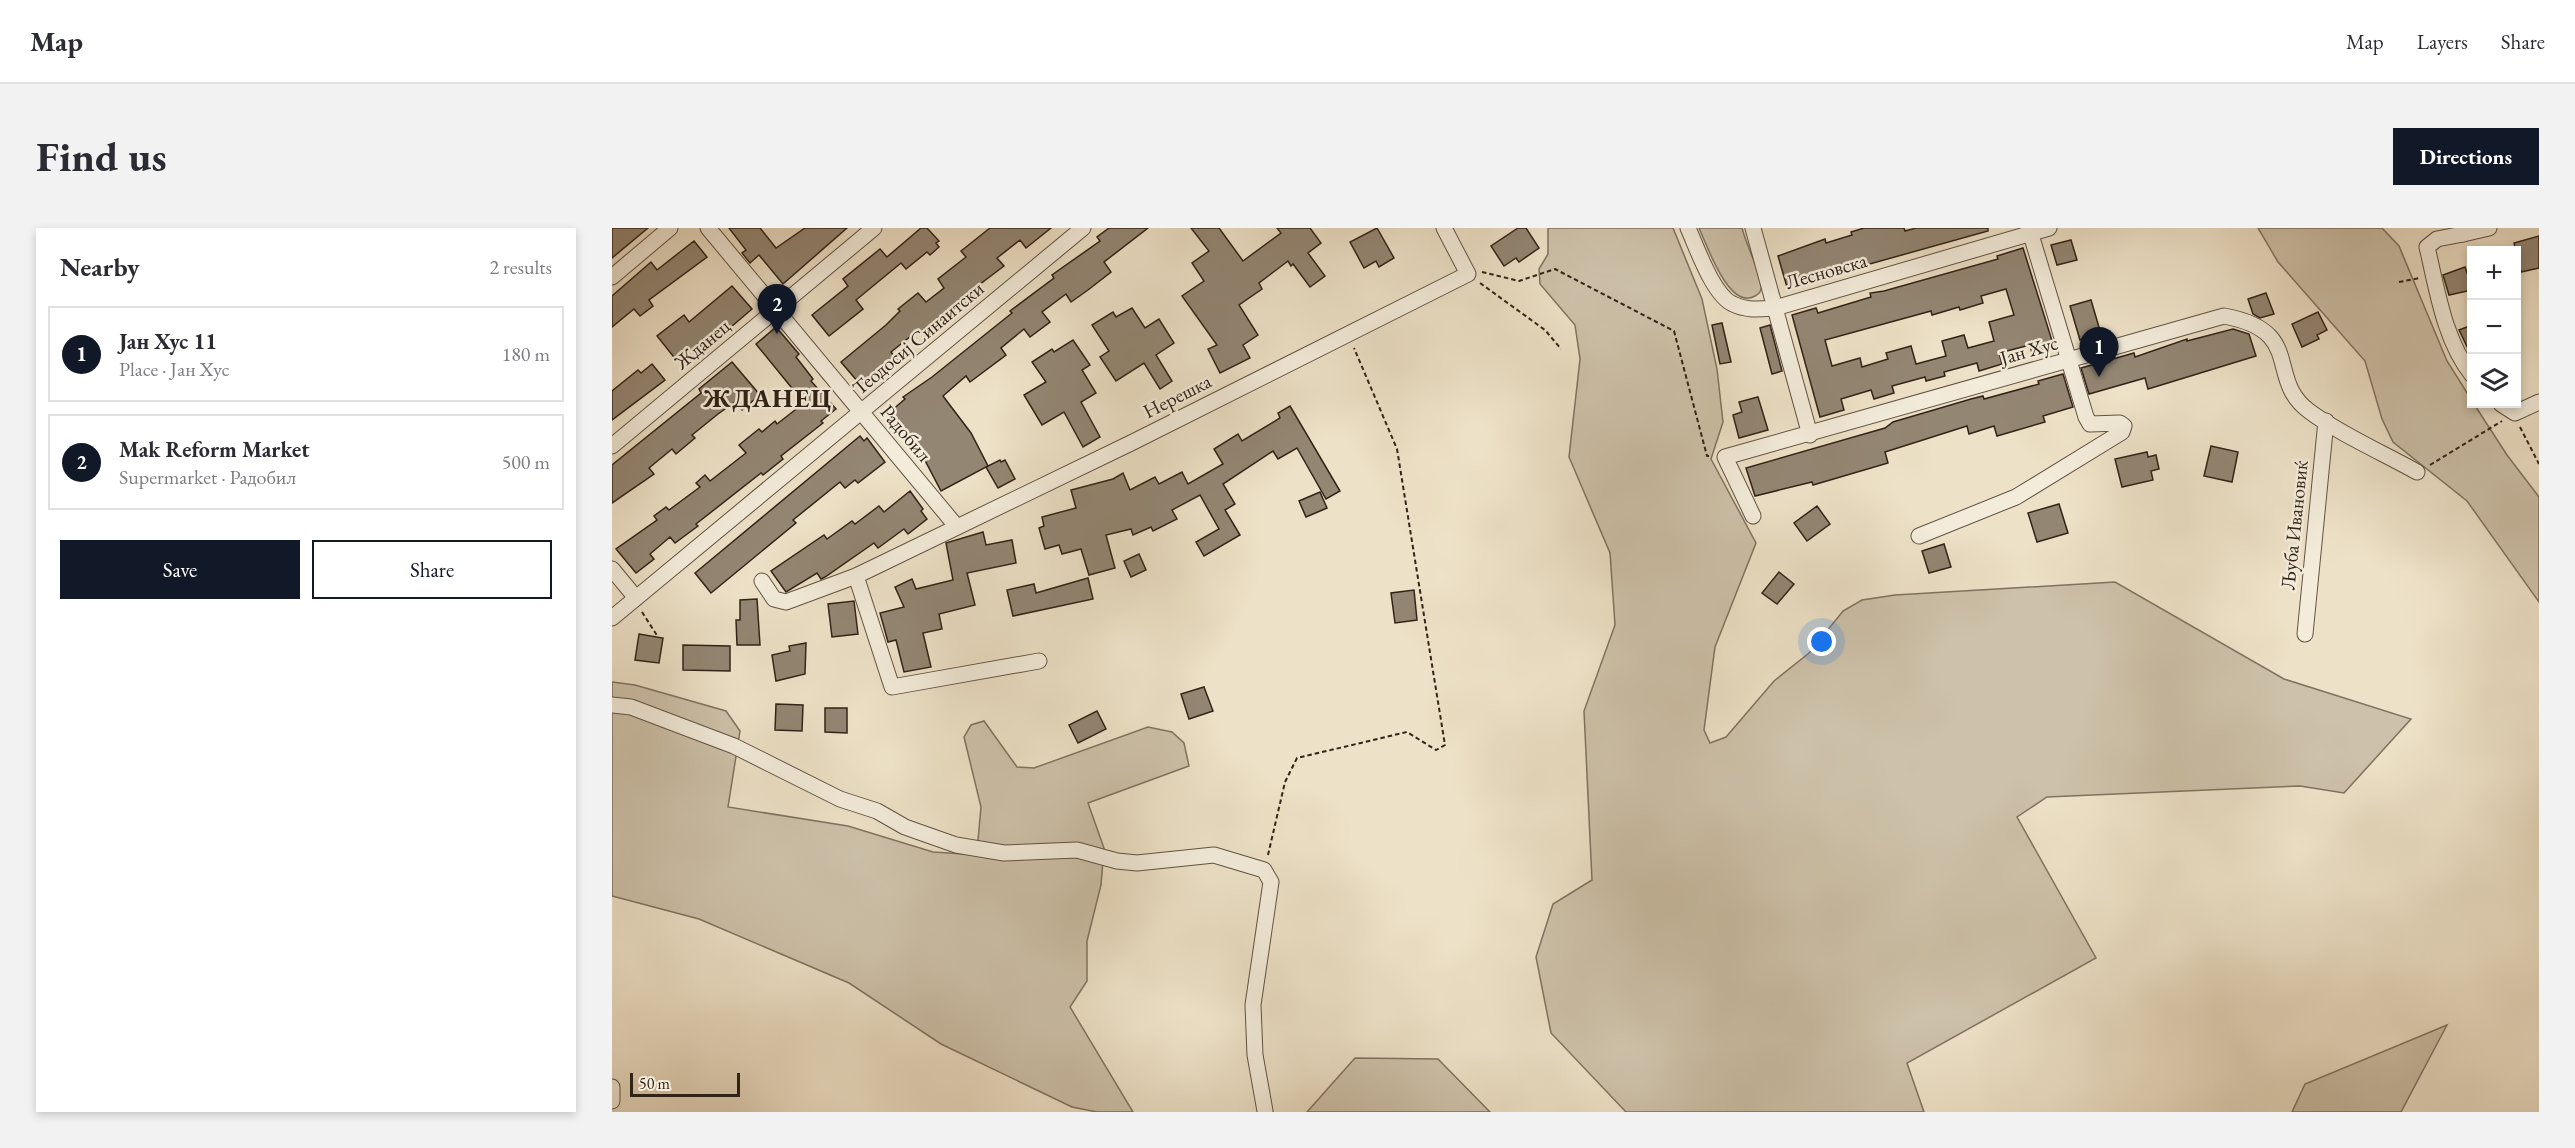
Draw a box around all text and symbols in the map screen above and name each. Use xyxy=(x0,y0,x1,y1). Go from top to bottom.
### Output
text: Map xyxy=(30,23,83,59)
text: Map xyxy=(2346,28,2384,55)
text: Layers xyxy=(2417,28,2468,55)
text: Share xyxy=(2501,28,2545,55)
button: Directions xyxy=(2393,128,2539,185)
text: Find us xyxy=(36,129,167,184)
map controls xyxy=(2467,246,2521,408)
button: + xyxy=(2467,246,2521,300)
street label: Лесновска xyxy=(1782,247,1870,295)
text: Nearby xyxy=(60,250,140,284)
text: 2 results xyxy=(489,254,552,280)
street label: Теодосиј Синаитски xyxy=(847,275,990,401)
pin: 2 xyxy=(758,285,796,334)
button: − xyxy=(2467,300,2521,354)
street label: Жданец xyxy=(668,313,736,376)
text: Јан Хус 11 xyxy=(119,327,217,356)
pin: 1 xyxy=(2080,328,2118,377)
street label: Јан Хус xyxy=(1995,329,2061,371)
text: 1 xyxy=(76,341,87,367)
text: 180 m xyxy=(502,341,550,367)
button: layers xyxy=(2467,354,2521,408)
text: Place · Јан Хус xyxy=(119,356,230,382)
street label: Нерешка xyxy=(1138,368,1216,424)
district label: ЖДАНЕЦ xyxy=(702,381,833,415)
street label: Радобил xyxy=(875,399,938,467)
text: Mak Reform Market xyxy=(119,435,309,464)
text: 2 xyxy=(76,449,87,475)
text: 500 m xyxy=(502,449,550,475)
street label: Љуба Ивановиќ xyxy=(2274,458,2314,591)
text: Supermarket · Радобил xyxy=(119,464,296,490)
button: Save xyxy=(60,540,300,599)
button: Share xyxy=(312,540,552,599)
your location xyxy=(1807,627,1836,656)
scale bar xyxy=(630,1070,740,1098)
text: 50 m xyxy=(639,1073,670,1094)

